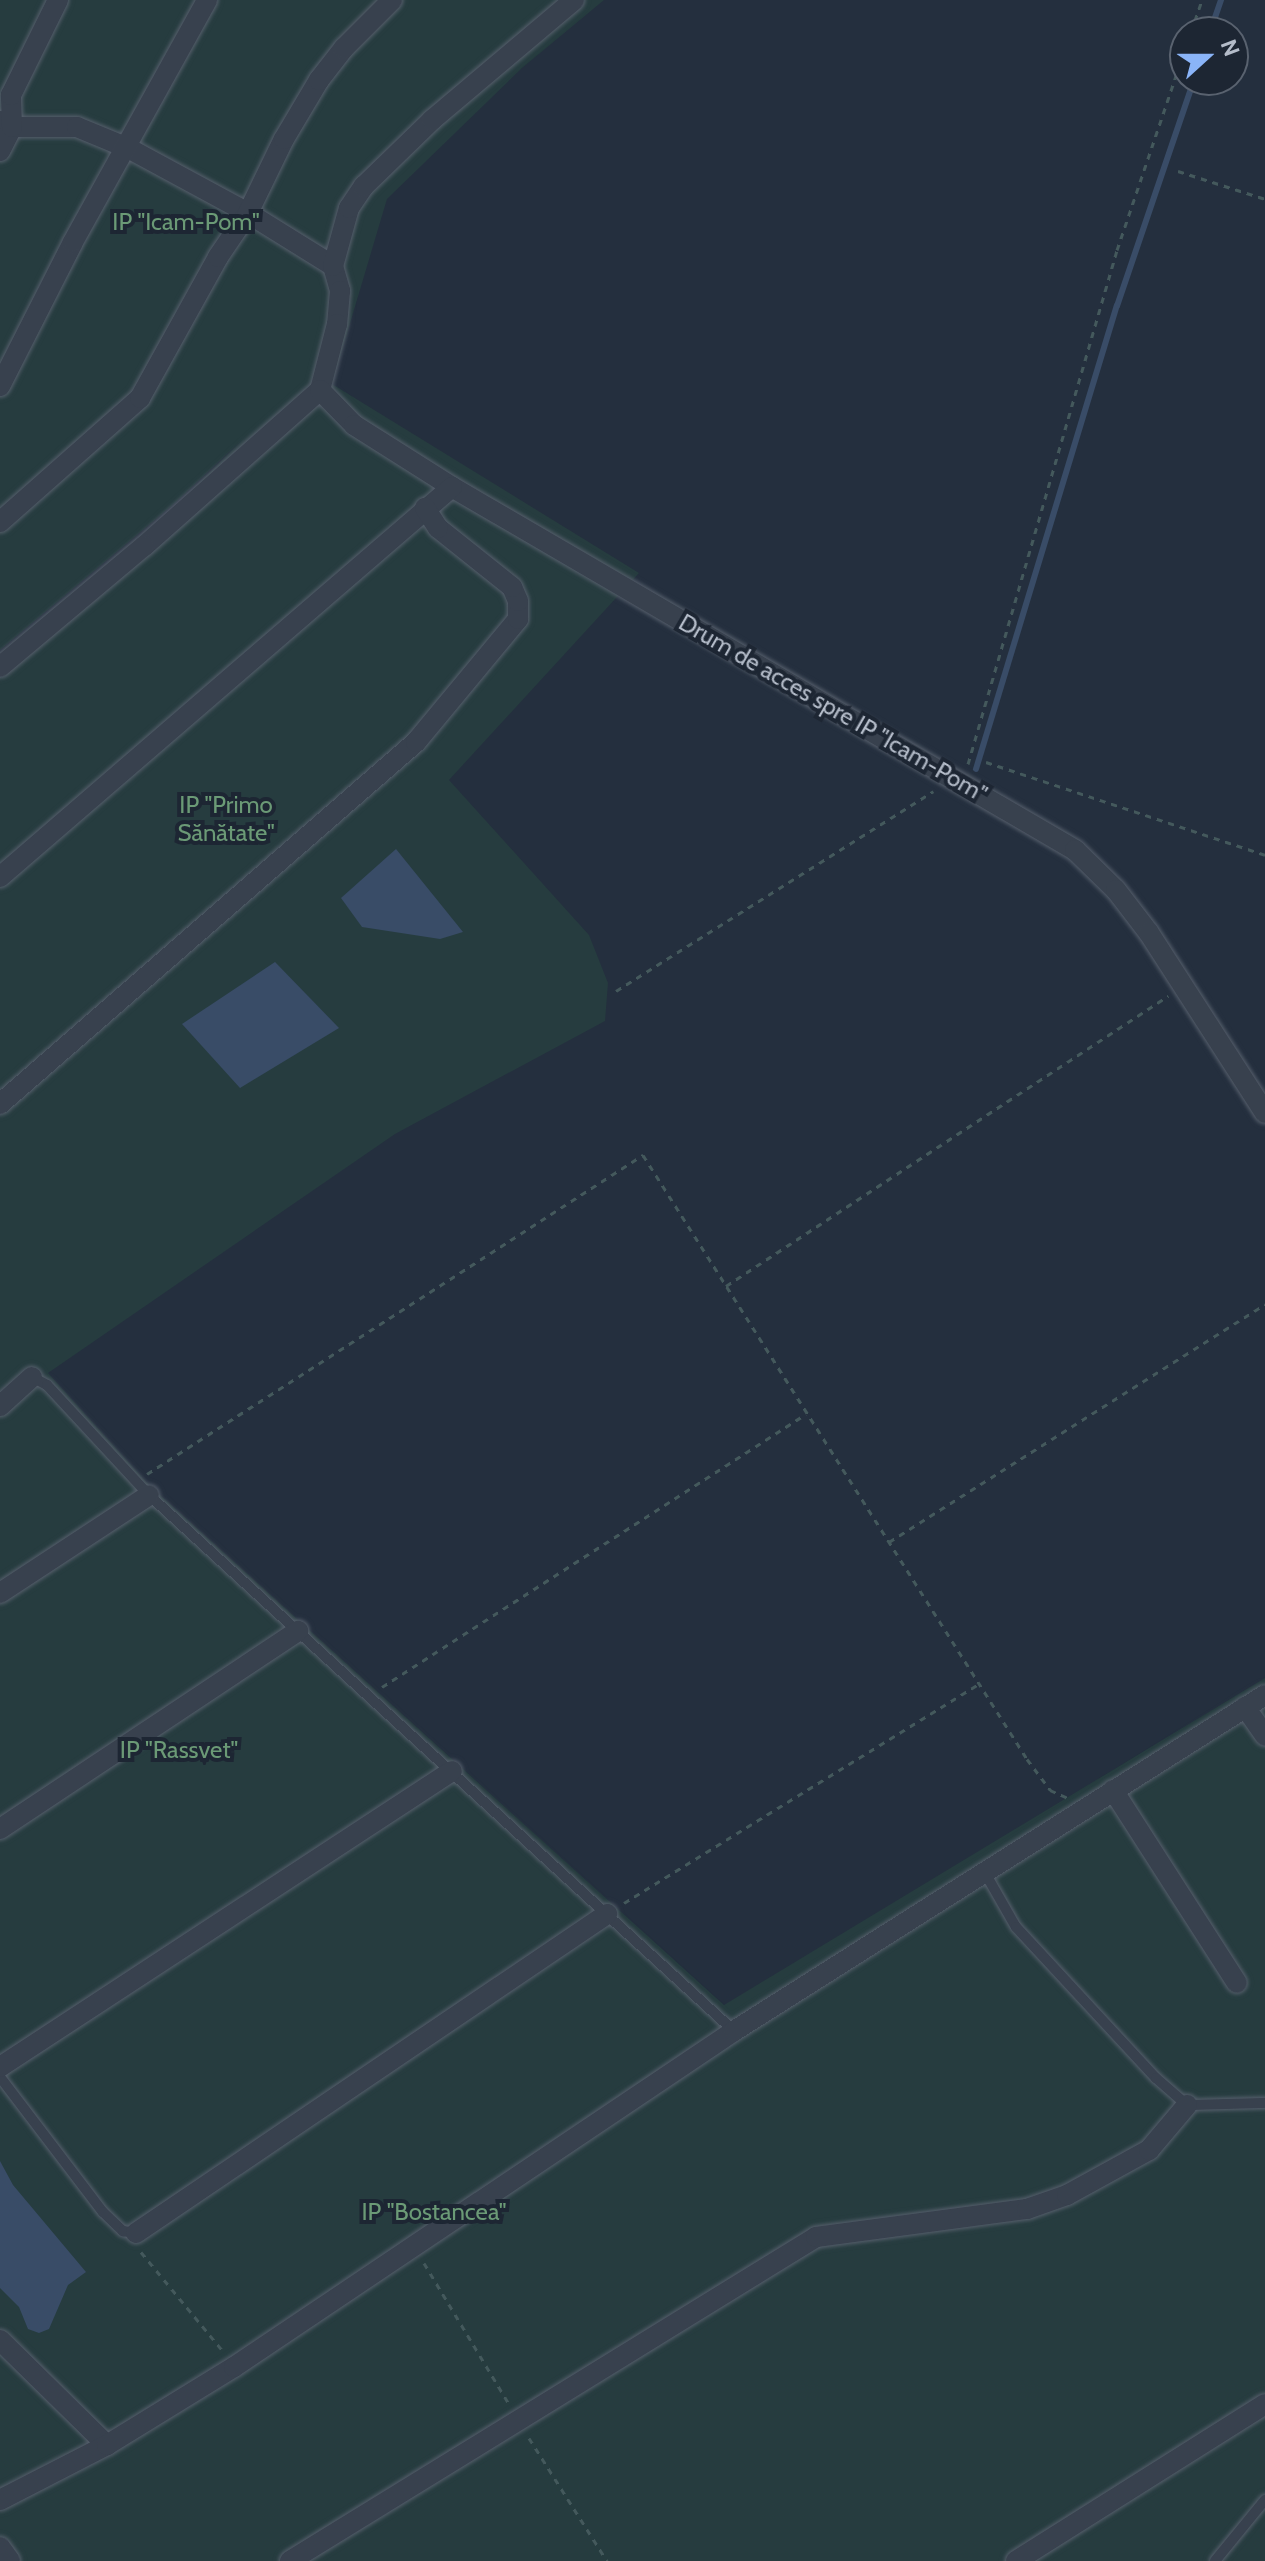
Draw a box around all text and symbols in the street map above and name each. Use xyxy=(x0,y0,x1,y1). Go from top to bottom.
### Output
north arrow xyxy=(1169,16,1249,96)
text: N xyxy=(1215,36,1245,60)
park label: IP "Icam-Pom" xyxy=(112,208,260,236)
street label: Drum de acces spre IP "Icam-Pom" xyxy=(674,608,992,808)
park label: IP "Primo Sănătate" xyxy=(177,791,275,847)
park label: IP "Rassvet" xyxy=(120,1736,238,1764)
park label: IP "Bostancea" xyxy=(361,2198,507,2226)

